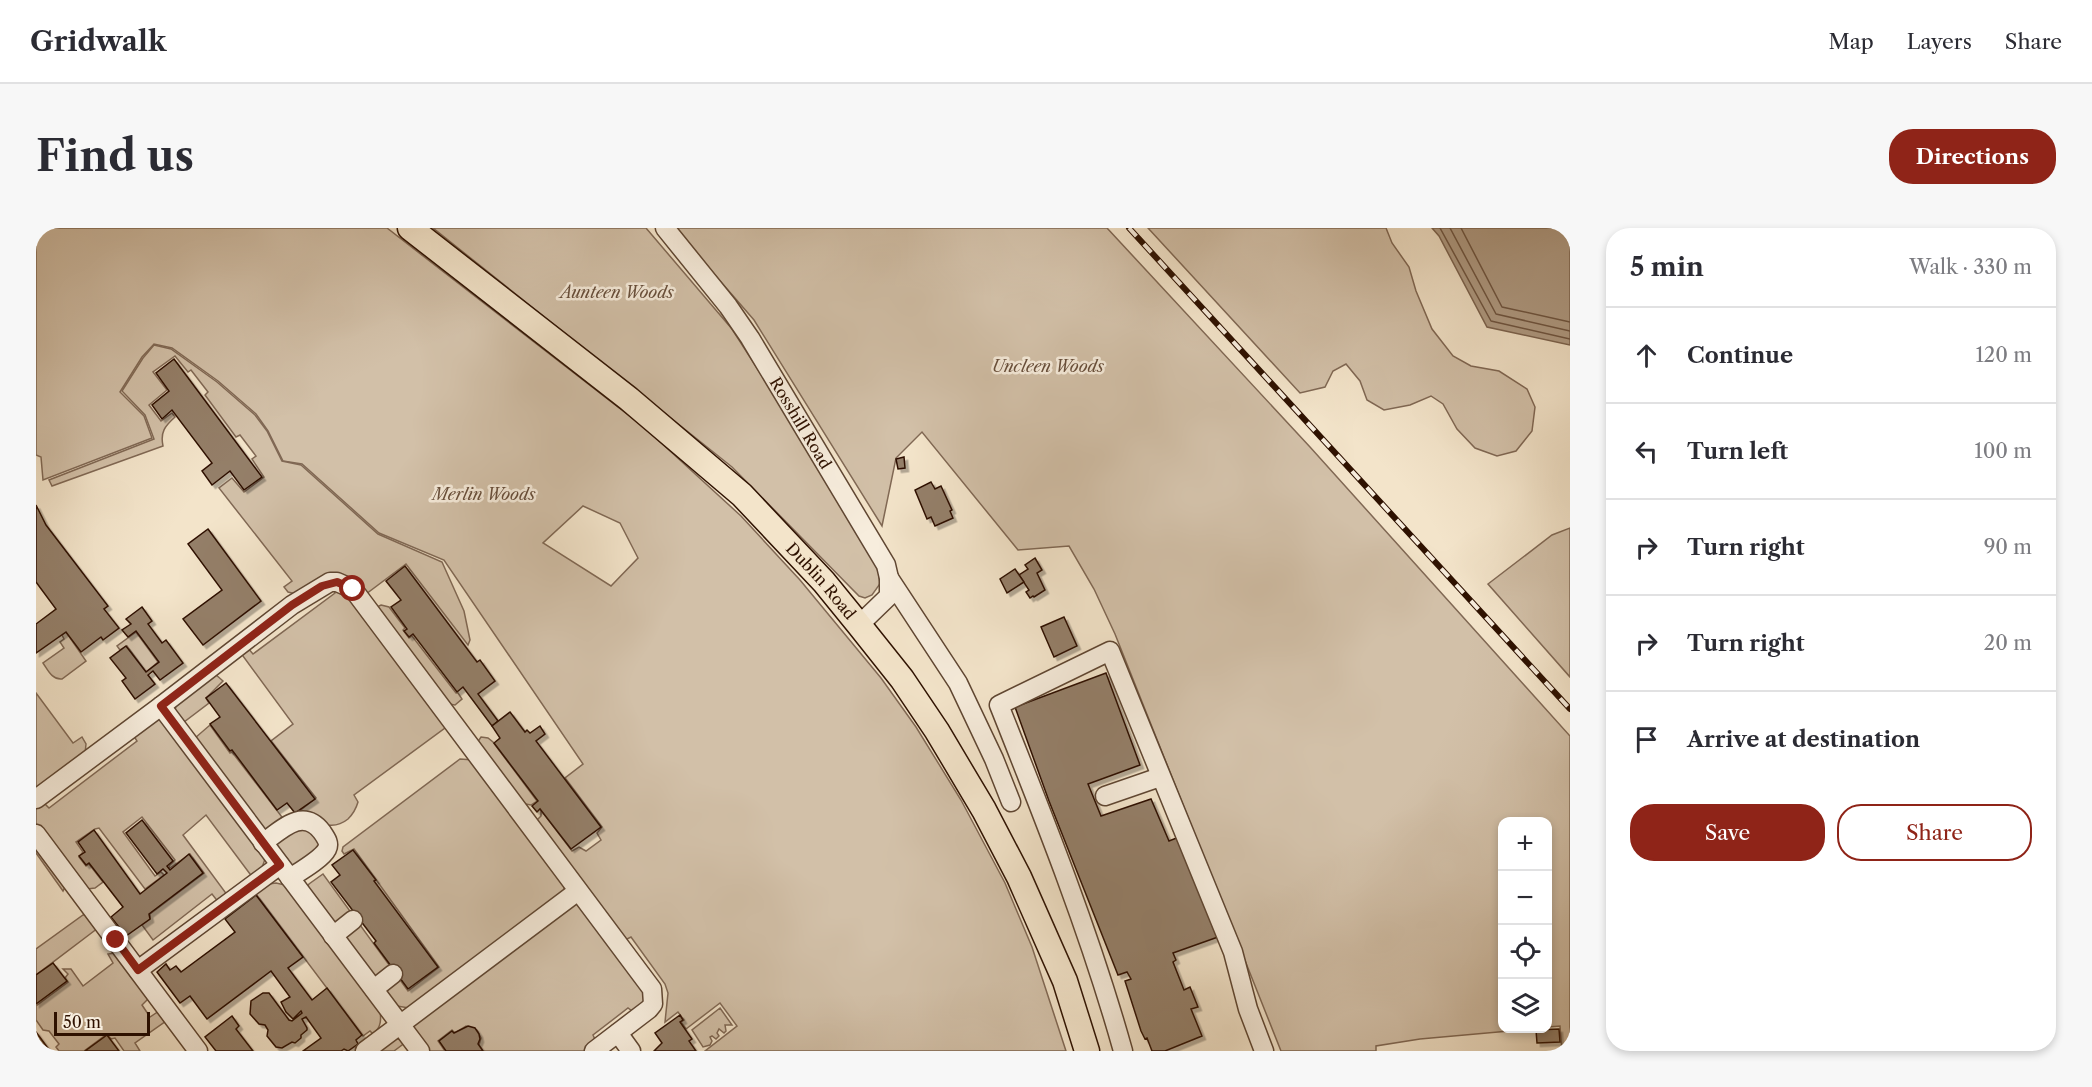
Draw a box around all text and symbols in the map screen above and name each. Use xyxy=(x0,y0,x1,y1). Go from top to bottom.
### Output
text: Gridwalk xyxy=(30,24,166,58)
text: Map xyxy=(1829,29,1874,54)
text: Layers xyxy=(1907,29,1972,54)
text: Share xyxy=(2005,29,2062,54)
button: Directions xyxy=(1889,129,2056,184)
text: Find us xyxy=(36,130,194,182)
text: 5 min xyxy=(1630,251,1704,283)
text: Walk · 330 m xyxy=(1909,255,2032,279)
park label: Aunteen Woods xyxy=(557,282,674,302)
icon: ahead xyxy=(1630,339,1663,372)
text: Continue xyxy=(1687,342,1793,369)
text: 120 m xyxy=(1975,343,2032,367)
park label: Uncleen Woods xyxy=(992,356,1104,376)
street label: Rosshill Road xyxy=(766,373,836,473)
icon: left xyxy=(1630,435,1663,468)
text: Turn left xyxy=(1687,438,1788,465)
text: 100 m xyxy=(1974,439,2032,463)
park label: Merlin Woods xyxy=(430,484,536,504)
icon: right xyxy=(1630,531,1663,564)
text: Turn right xyxy=(1687,534,1805,561)
text: 90 m xyxy=(1984,535,2032,559)
street label: Dublin Road xyxy=(782,538,861,624)
route start xyxy=(339,575,365,601)
icon: right xyxy=(1630,627,1663,660)
text: Turn right xyxy=(1687,630,1805,657)
text: 20 m xyxy=(1984,631,2032,655)
icon: arrive xyxy=(1630,723,1663,756)
text: Arrive at destination xyxy=(1687,726,1920,753)
button: Save xyxy=(1630,804,1825,861)
button: Share xyxy=(1837,804,2032,861)
map controls xyxy=(1498,817,1552,1033)
button: + xyxy=(1498,817,1552,871)
button: − xyxy=(1498,871,1552,925)
button: locate xyxy=(1498,925,1552,979)
route end xyxy=(102,926,128,952)
button: layers xyxy=(1498,979,1552,1033)
scale bar xyxy=(54,1009,150,1036)
text: 50 m xyxy=(63,1012,101,1032)

